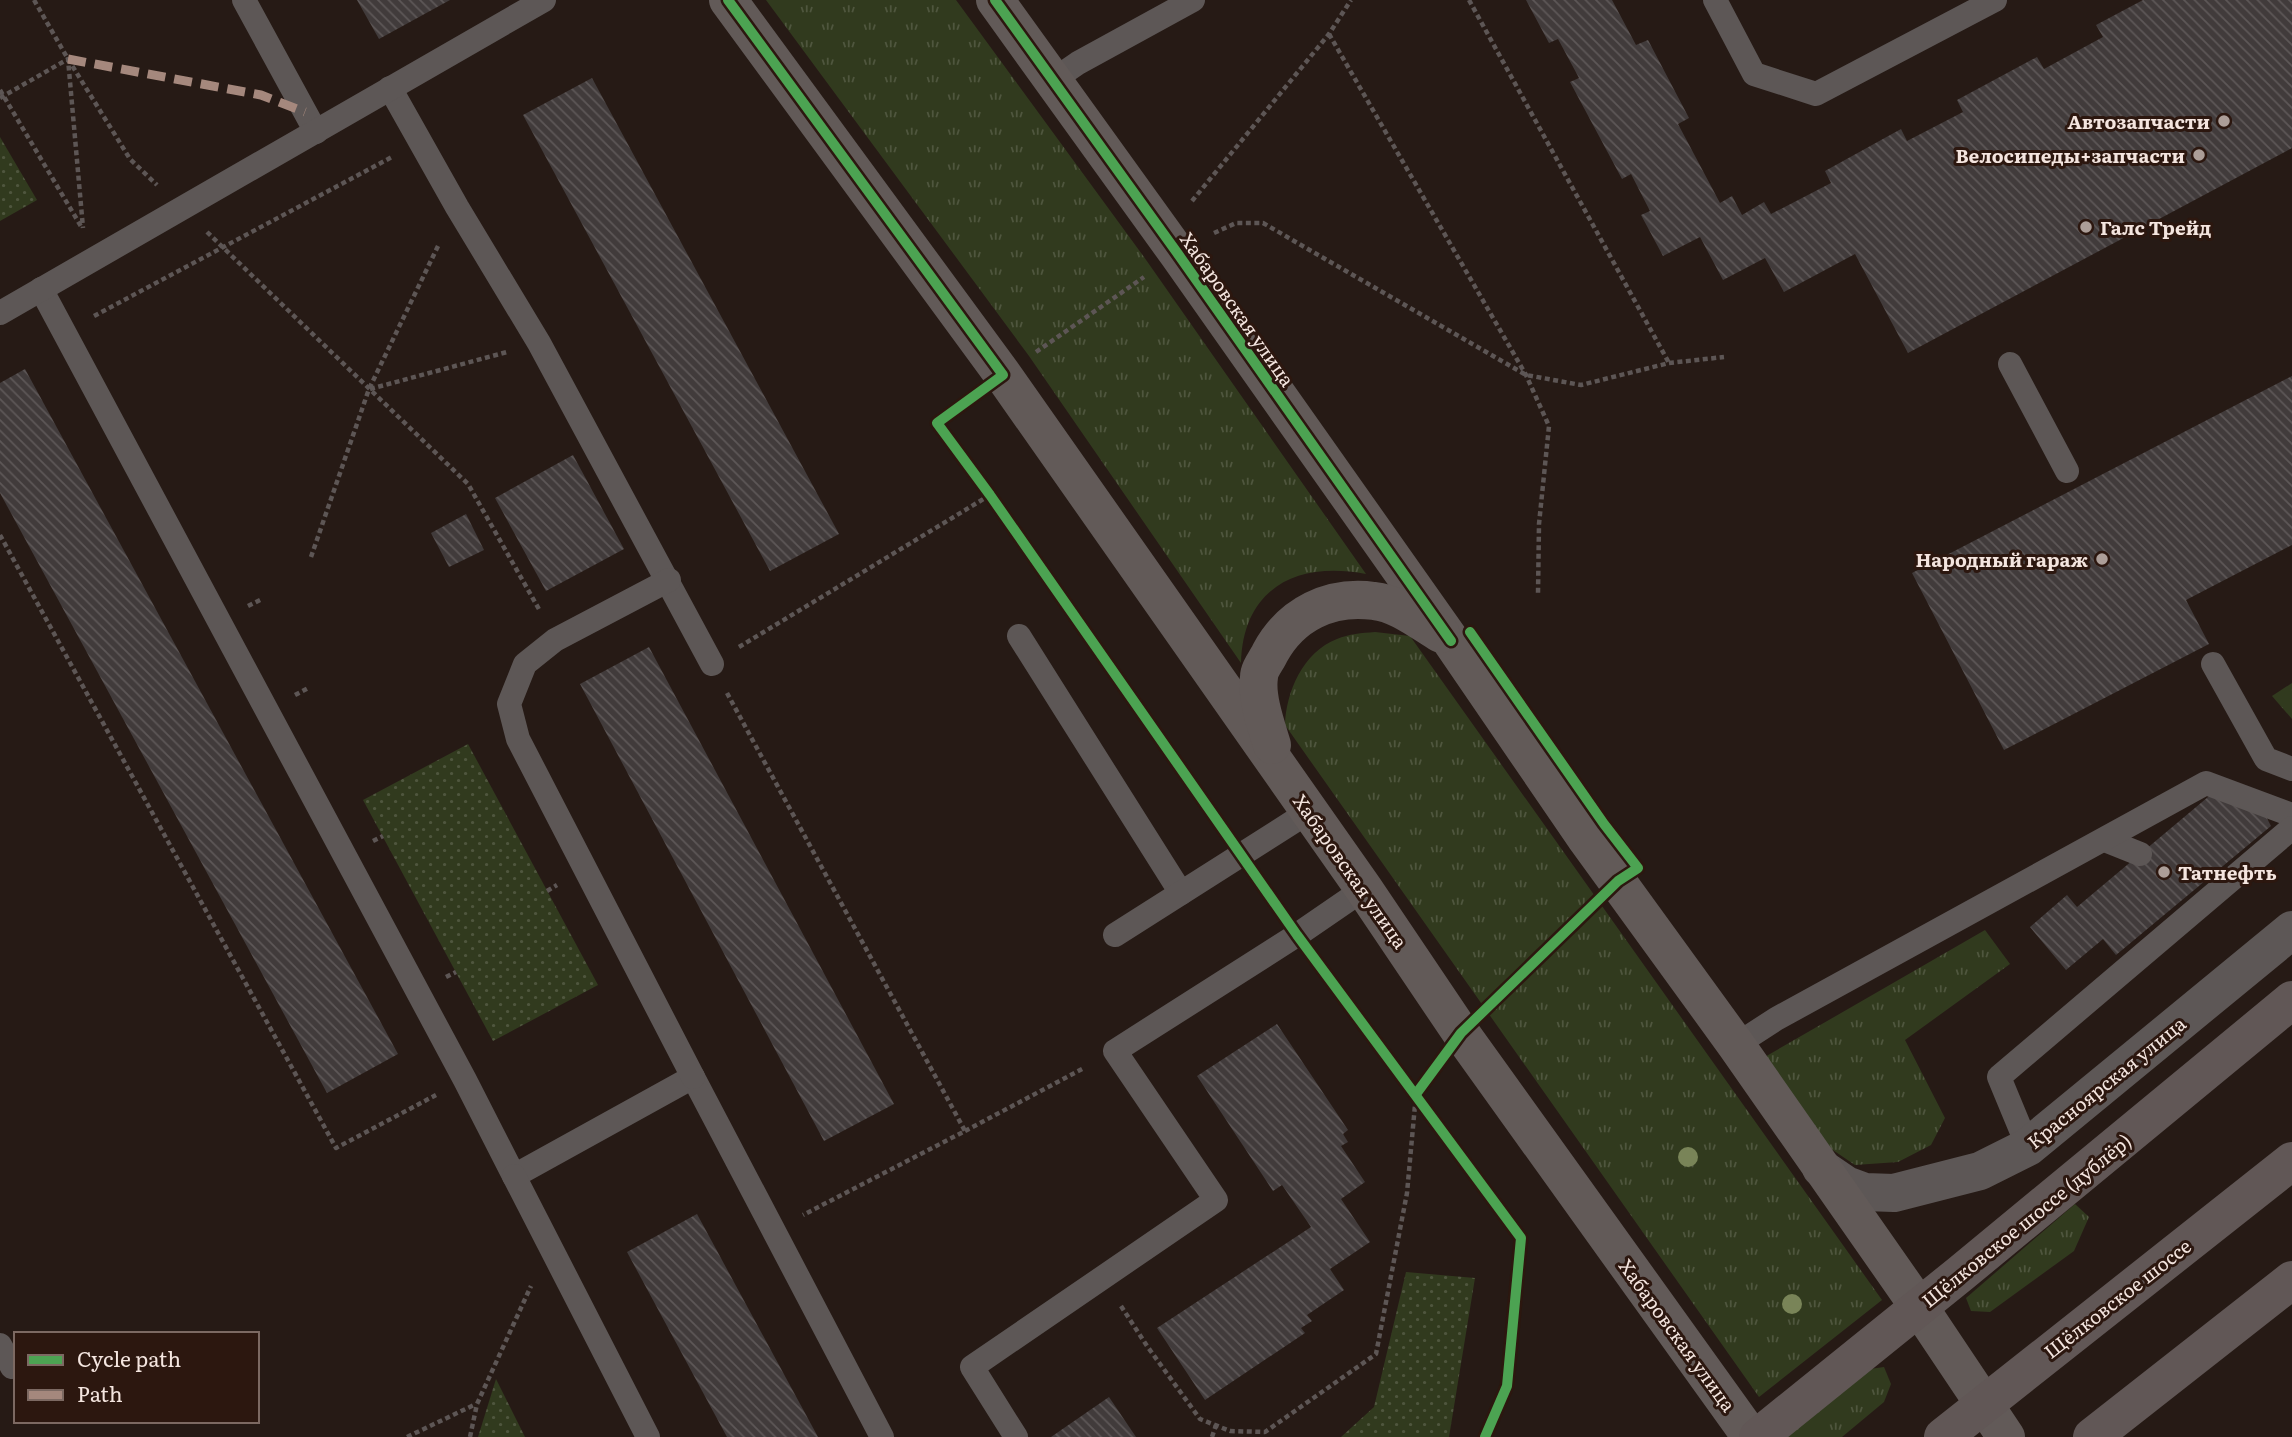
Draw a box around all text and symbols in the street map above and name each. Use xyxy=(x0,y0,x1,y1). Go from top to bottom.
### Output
place label: Автозапчасти xyxy=(2068,107,2210,135)
marker: Автозапчасти xyxy=(2216,113,2232,129)
place label: Велосипеды+запчасти xyxy=(1955,141,2185,169)
marker: Велосипеды+запчасти xyxy=(2191,147,2207,163)
place label: Галс Трейд xyxy=(2100,213,2211,241)
marker: Галс Трейд xyxy=(2078,219,2094,235)
street label: Хабаровская улица xyxy=(1174,226,1302,392)
place label: Народный гараж xyxy=(1915,545,2088,573)
marker: Народный гараж xyxy=(2094,551,2110,567)
street label: Хабаровская улица xyxy=(1287,788,1415,954)
place label: Татнефть xyxy=(2178,858,2277,886)
marker: Татнефть xyxy=(2156,864,2172,880)
street label: Красноярская улица xyxy=(2021,1009,2192,1155)
street label: Щёлковское шоссе (дублёр) xyxy=(1917,1129,2135,1311)
street label: Щёлковское шоссе xyxy=(2039,1234,2195,1362)
street label: Хабаровская улица xyxy=(1613,1253,1743,1418)
legend xyxy=(14,1332,259,1423)
text: Cycle path xyxy=(77,1342,181,1373)
text: Path xyxy=(77,1377,123,1408)

